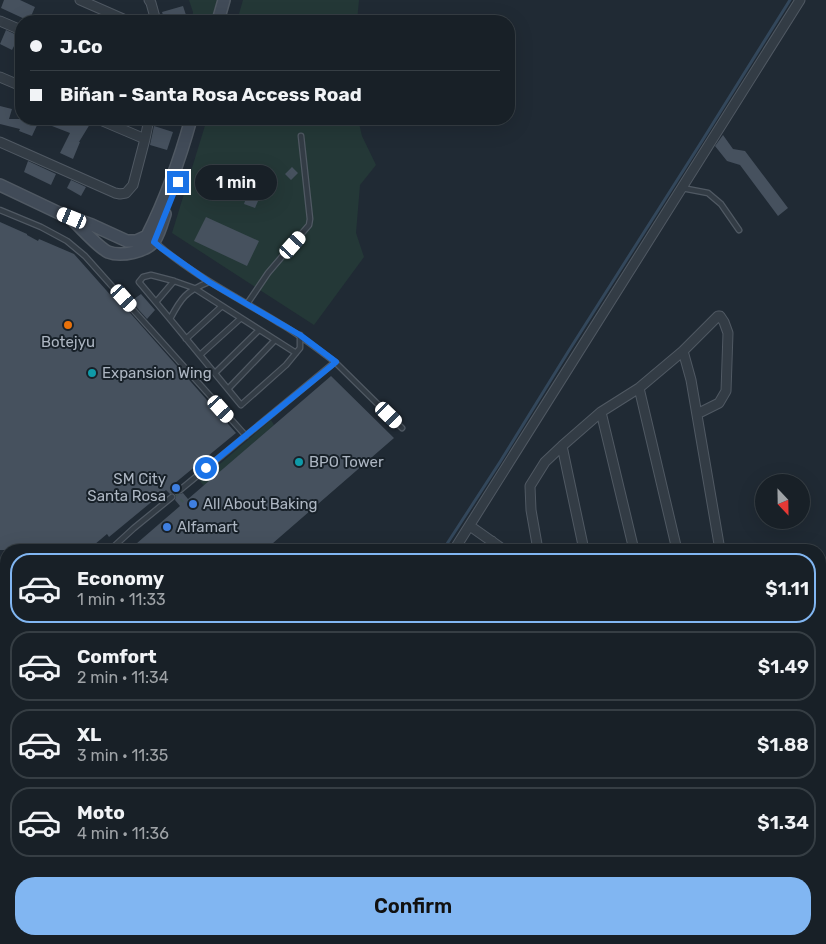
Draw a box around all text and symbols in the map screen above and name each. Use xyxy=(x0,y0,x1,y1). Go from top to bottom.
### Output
text: J.Co xyxy=(60,35,103,58)
text: Biñan - Santa Rosa Access Road xyxy=(60,83,362,106)
callout: 1 min xyxy=(196,164,278,200)
route end xyxy=(167,171,189,193)
text: 1 min xyxy=(216,173,256,192)
car xyxy=(55,205,88,231)
car xyxy=(277,229,308,261)
car xyxy=(108,282,139,314)
marker: Botejyu xyxy=(62,319,74,331)
place label: Botejyu xyxy=(41,333,95,351)
place label: Expansion Wing xyxy=(102,364,212,382)
marker: Expansion Wing xyxy=(86,367,98,379)
car xyxy=(205,393,236,425)
car xyxy=(372,399,405,431)
place label: BPO Tower xyxy=(309,453,384,471)
marker: BPO Tower xyxy=(293,456,305,468)
route start xyxy=(195,457,217,479)
place label: SM City Santa Rosa xyxy=(87,470,166,505)
north arrow xyxy=(755,474,810,529)
map controls xyxy=(755,474,810,529)
marker: SM City Santa Rosa xyxy=(170,482,182,494)
place label: All About Baking xyxy=(203,495,318,513)
marker: All About Baking xyxy=(187,498,199,510)
place label: Alfamart xyxy=(177,518,238,536)
marker: Alfamart xyxy=(161,521,173,533)
icon: car xyxy=(17,566,62,611)
text: Economy xyxy=(77,567,164,590)
text: $1.11 xyxy=(765,577,809,600)
text: 1 min · 11:33 xyxy=(77,590,166,609)
icon: car xyxy=(17,644,62,689)
text: Comfort xyxy=(77,645,157,668)
text: $1.49 xyxy=(758,655,809,678)
text: 2 min · 11:34 xyxy=(77,668,169,687)
icon: car xyxy=(17,722,62,767)
text: XL xyxy=(77,723,101,746)
text: $1.88 xyxy=(757,733,809,756)
text: 3 min · 11:35 xyxy=(77,746,168,765)
icon: car xyxy=(17,800,62,845)
text: Moto xyxy=(77,801,125,824)
text: $1.34 xyxy=(757,811,809,834)
text: 4 min · 11:36 xyxy=(77,824,169,843)
button: Confirm xyxy=(15,877,811,935)

